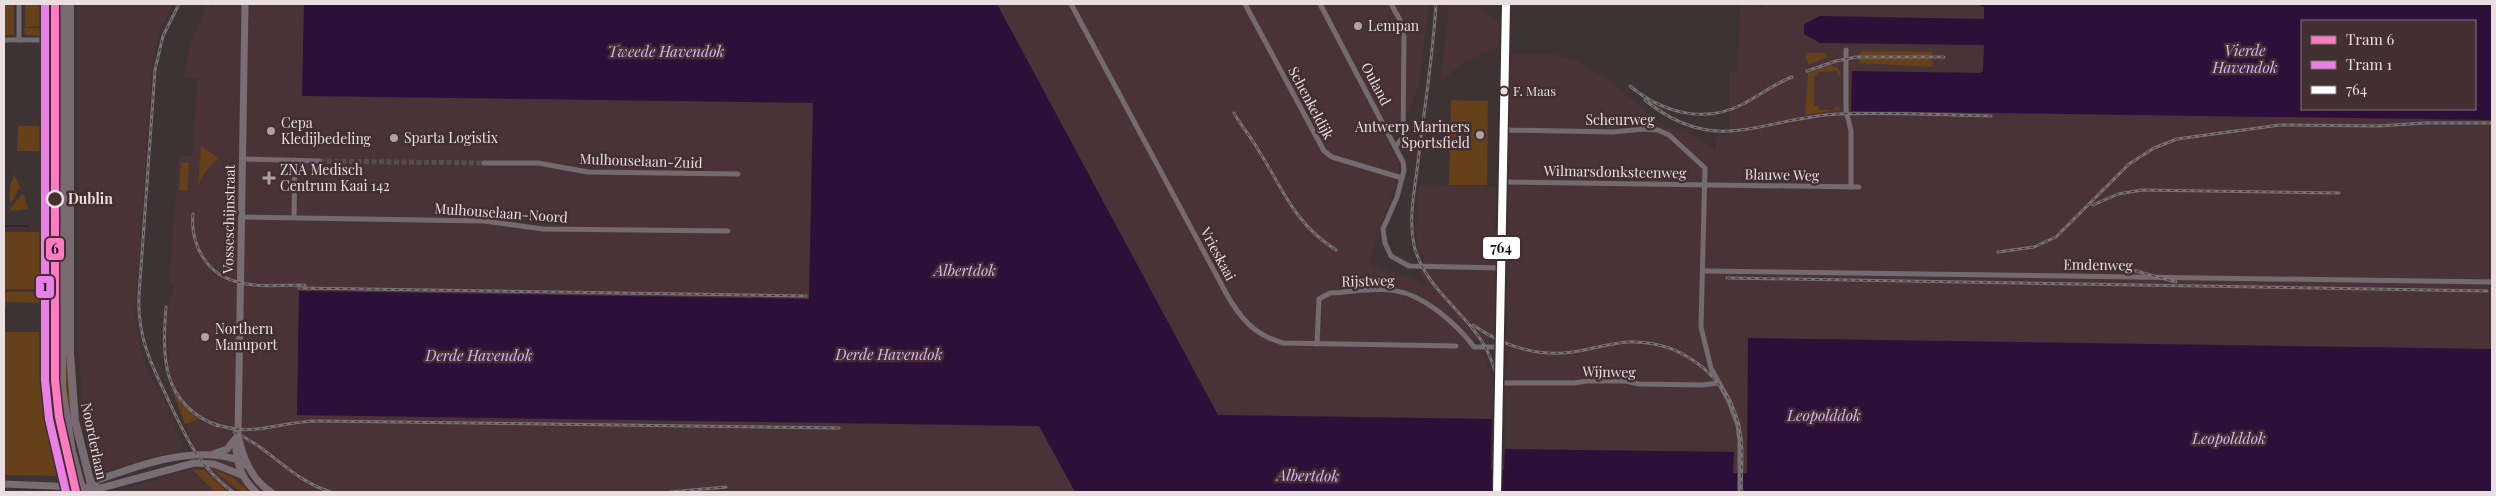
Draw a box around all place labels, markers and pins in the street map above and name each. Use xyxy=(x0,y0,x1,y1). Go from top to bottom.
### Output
place label: Lempan xyxy=(1368,16,1420,35)
marker: Lempan xyxy=(1352,20,1364,32)
place label: F. Maas xyxy=(1513,82,1556,99)
marker: F. Maas xyxy=(1499,86,1509,96)
place label: Cepa Kledijbedeling xyxy=(281,113,372,148)
place label: Antwerp Mariners Sportsfield xyxy=(1354,117,1470,152)
marker: Cepa Kledijbedeling xyxy=(265,125,277,137)
place label: Sparta Logistix xyxy=(404,128,499,147)
marker: Antwerp Mariners Sportsfield xyxy=(1474,129,1486,141)
marker: Sparta Logistix xyxy=(388,132,400,144)
place label: ZNA Medisch Centrum Kaai 142 xyxy=(280,160,390,195)
marker: ZNA Medisch Centrum Kaai 142 xyxy=(262,171,276,185)
place label: Dublin xyxy=(68,189,113,208)
marker: Dublin xyxy=(46,190,64,208)
place label: Northern Manuport xyxy=(215,319,279,354)
marker: Northern Manuport xyxy=(199,331,211,343)

